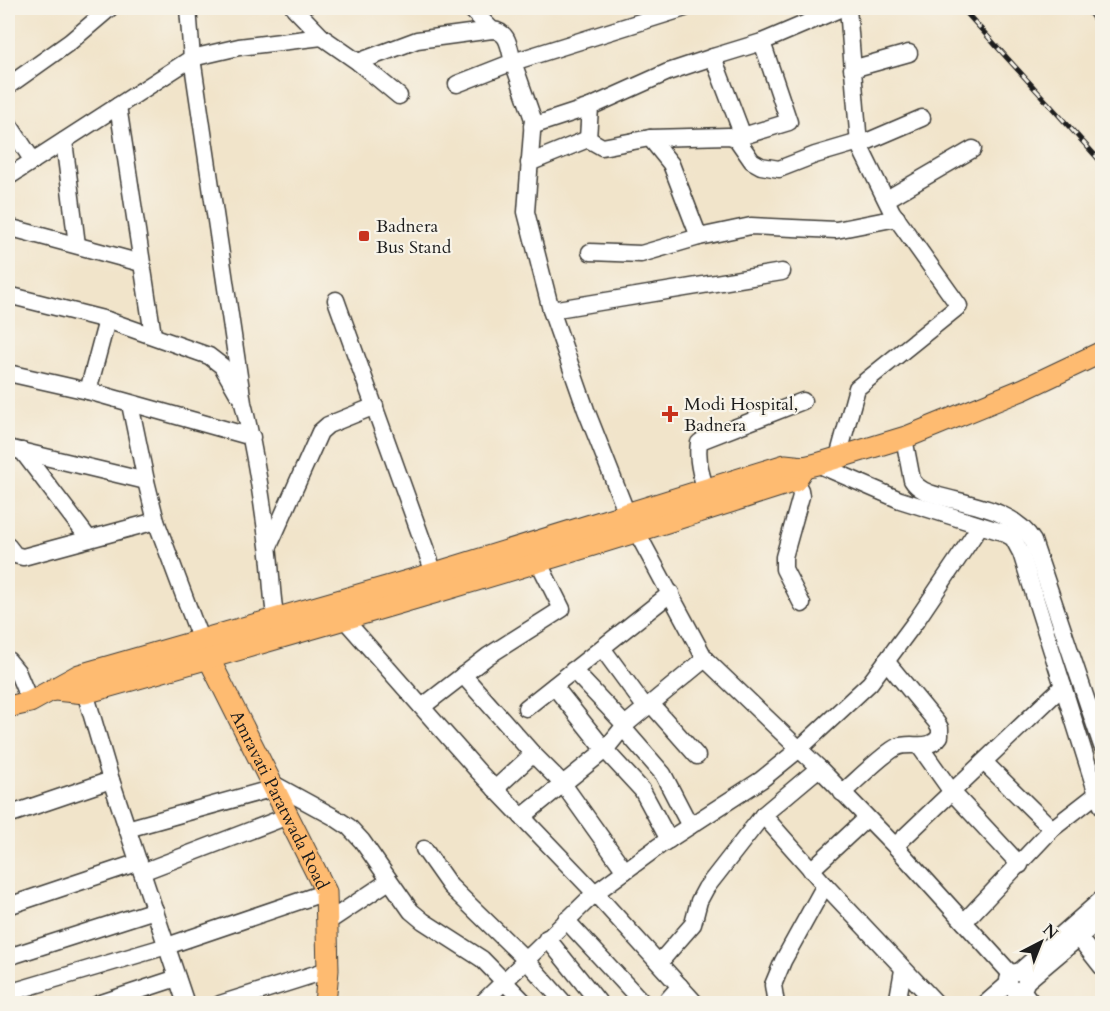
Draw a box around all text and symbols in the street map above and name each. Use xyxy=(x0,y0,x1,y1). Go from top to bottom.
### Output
place label: Badnera Bus Stand xyxy=(376,214,452,260)
marker: Badnera Bus Stand xyxy=(357,229,371,243)
place label: Modi Hospital, Badnera xyxy=(684,392,798,438)
marker: Modi Hospital, Badnera xyxy=(661,405,679,423)
street label: Amravati Paratwada Road xyxy=(224,706,335,894)
north arrow xyxy=(1011,912,1071,972)
text: N xyxy=(1038,919,1063,944)

